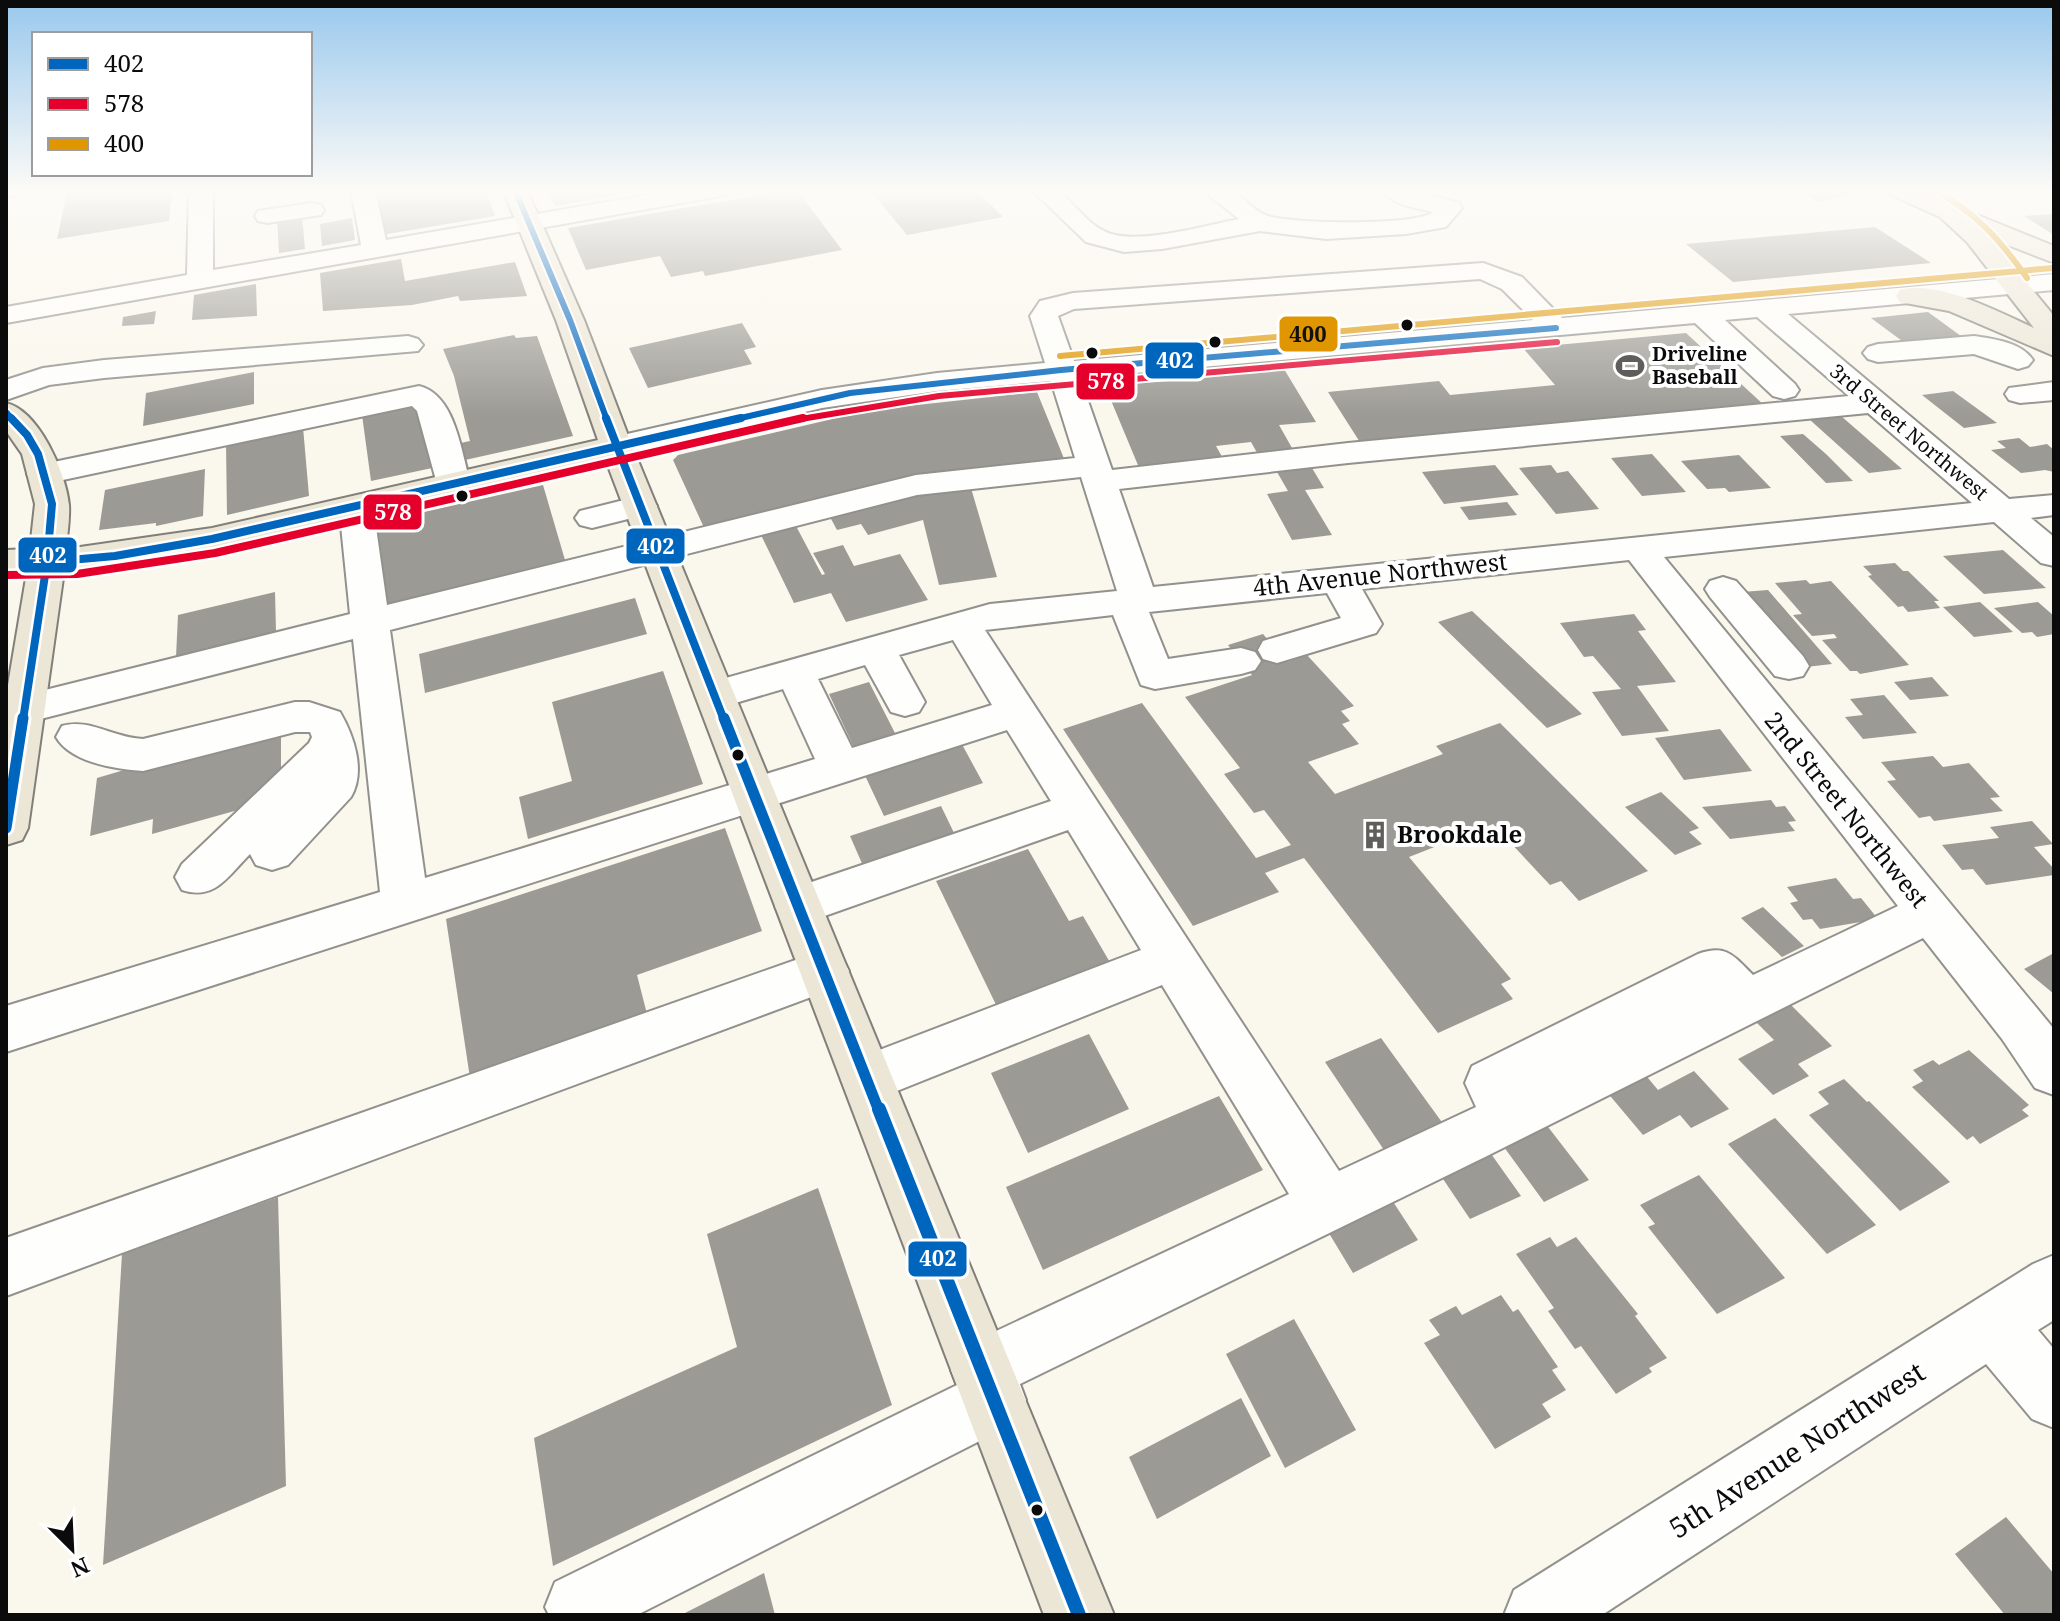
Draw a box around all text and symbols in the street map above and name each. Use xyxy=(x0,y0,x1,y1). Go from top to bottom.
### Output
legend xyxy=(32,32,312,176)
text: 402 xyxy=(104,46,144,79)
text: 578 xyxy=(104,86,144,119)
text: 400 xyxy=(104,126,144,159)
line badge: 400 xyxy=(1278,315,1339,353)
unlabelled marker xyxy=(1399,317,1415,333)
text: 400 xyxy=(1289,318,1327,348)
unlabelled marker xyxy=(1207,334,1223,350)
place label: Driveline Baseball xyxy=(1652,340,1747,390)
line badge: 402 xyxy=(1144,341,1205,380)
text: 402 xyxy=(1156,344,1194,374)
unlabelled marker xyxy=(1084,345,1100,361)
sports icon: Driveline Baseball xyxy=(1615,351,1645,381)
street label: 3rd Street Northwest xyxy=(1824,357,1994,506)
line badge: 578 xyxy=(1075,362,1136,401)
text: 578 xyxy=(1087,365,1125,395)
unlabelled marker xyxy=(454,488,470,504)
line badge: 578 xyxy=(362,493,423,531)
text: 578 xyxy=(374,496,412,526)
line badge: 402 xyxy=(625,527,686,565)
text: 402 xyxy=(637,530,675,560)
line badge: 402 xyxy=(17,536,78,574)
text: 402 xyxy=(29,539,67,569)
street label: 4th Avenue Northwest xyxy=(1251,544,1509,603)
street label: 2nd Street Northwest xyxy=(1758,704,1936,914)
unlabelled marker xyxy=(730,747,746,763)
place label: Brookdale xyxy=(1397,817,1522,850)
building icon: Brookdale xyxy=(1360,820,1390,850)
line badge: 402 xyxy=(907,1240,968,1278)
text: 402 xyxy=(919,1242,957,1272)
street label: 5th Avenue Northwest xyxy=(1661,1352,1932,1546)
unlabelled marker xyxy=(1029,1502,1045,1518)
north arrow xyxy=(32,1509,112,1589)
text: N xyxy=(67,1551,95,1585)

